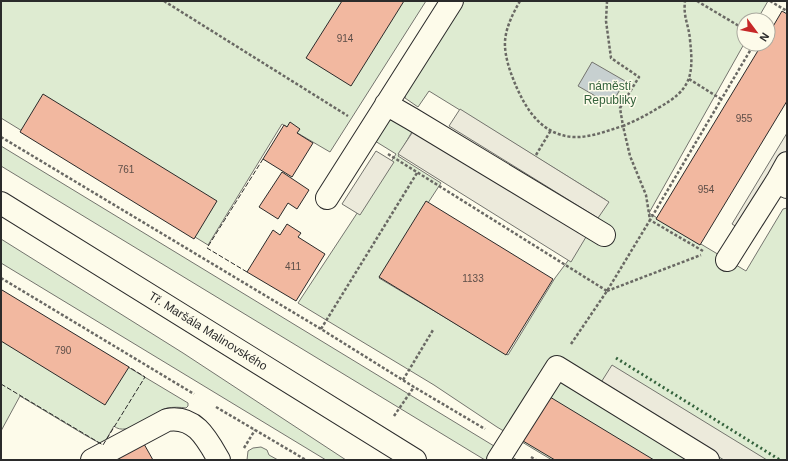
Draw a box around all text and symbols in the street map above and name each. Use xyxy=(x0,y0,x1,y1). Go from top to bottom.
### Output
north arrow xyxy=(736,12,776,52)
text: N xyxy=(757,31,772,44)
house number: 914 xyxy=(337,33,354,44)
park label: náměstí Republiky xyxy=(584,79,636,107)
house number: 955 xyxy=(736,113,753,124)
house number: 761 xyxy=(118,164,135,175)
house number: 954 xyxy=(698,184,715,195)
house number: 411 xyxy=(285,261,301,272)
house number: 1133 xyxy=(462,273,484,284)
street label: Tř. Maršála Malinovského xyxy=(146,289,270,374)
house number: 790 xyxy=(55,345,72,356)

